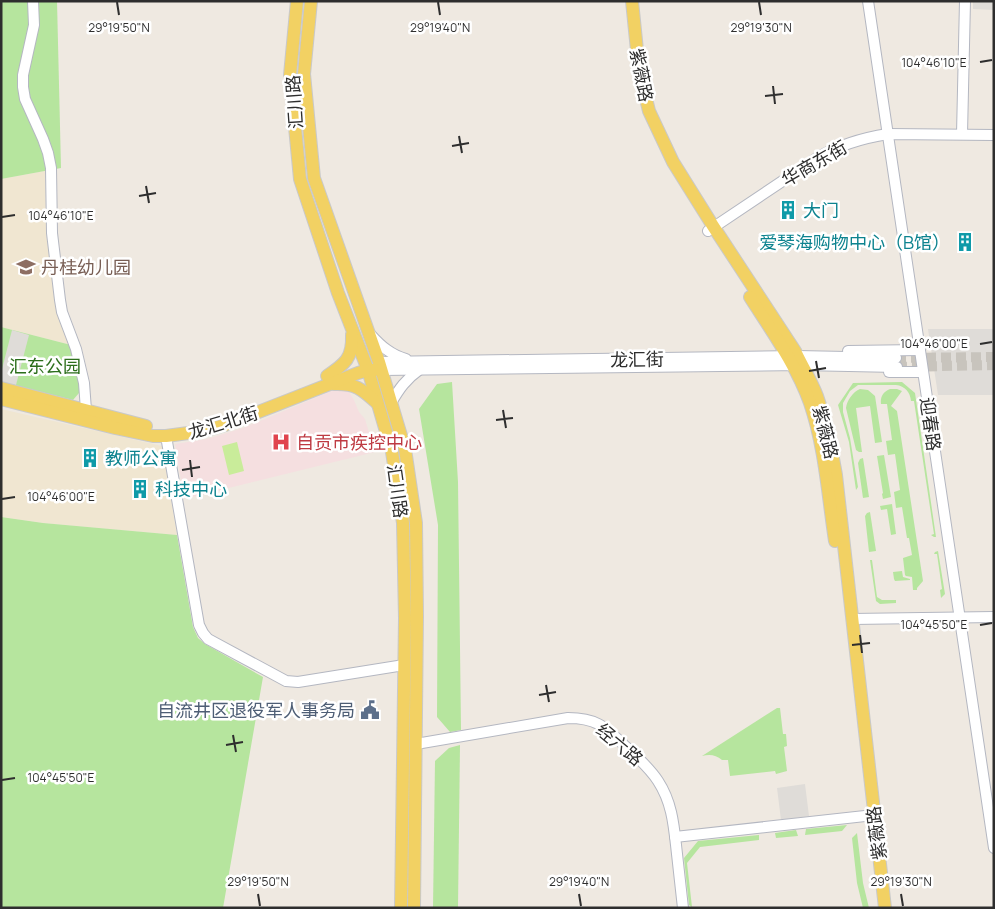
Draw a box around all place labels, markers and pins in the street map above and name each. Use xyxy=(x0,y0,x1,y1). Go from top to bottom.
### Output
place label: 大门 xyxy=(803,198,839,222)
building icon: 大门 xyxy=(777,199,799,221)
place label: 爱琴海购物中心（B馆） xyxy=(759,230,950,254)
building icon: 爱琴海购物中心（B馆） xyxy=(954,231,976,253)
place label: 丹桂幼儿园 xyxy=(41,255,131,279)
school or university icon: 丹桂幼儿园 xyxy=(15,256,37,278)
place label: 自贡市疾控中心 xyxy=(296,430,422,454)
hospital icon: 自贡市疾控中心 xyxy=(270,431,292,453)
place label: 教师公寓 xyxy=(105,446,177,470)
building icon: 教师公寓 xyxy=(79,447,101,469)
place label: 科技中心 xyxy=(155,477,227,501)
building icon: 科技中心 xyxy=(129,478,151,500)
place label: 自流井区退役军人事务局 xyxy=(157,698,355,722)
public building icon: 自流井区退役军人事务局 xyxy=(359,699,381,721)

